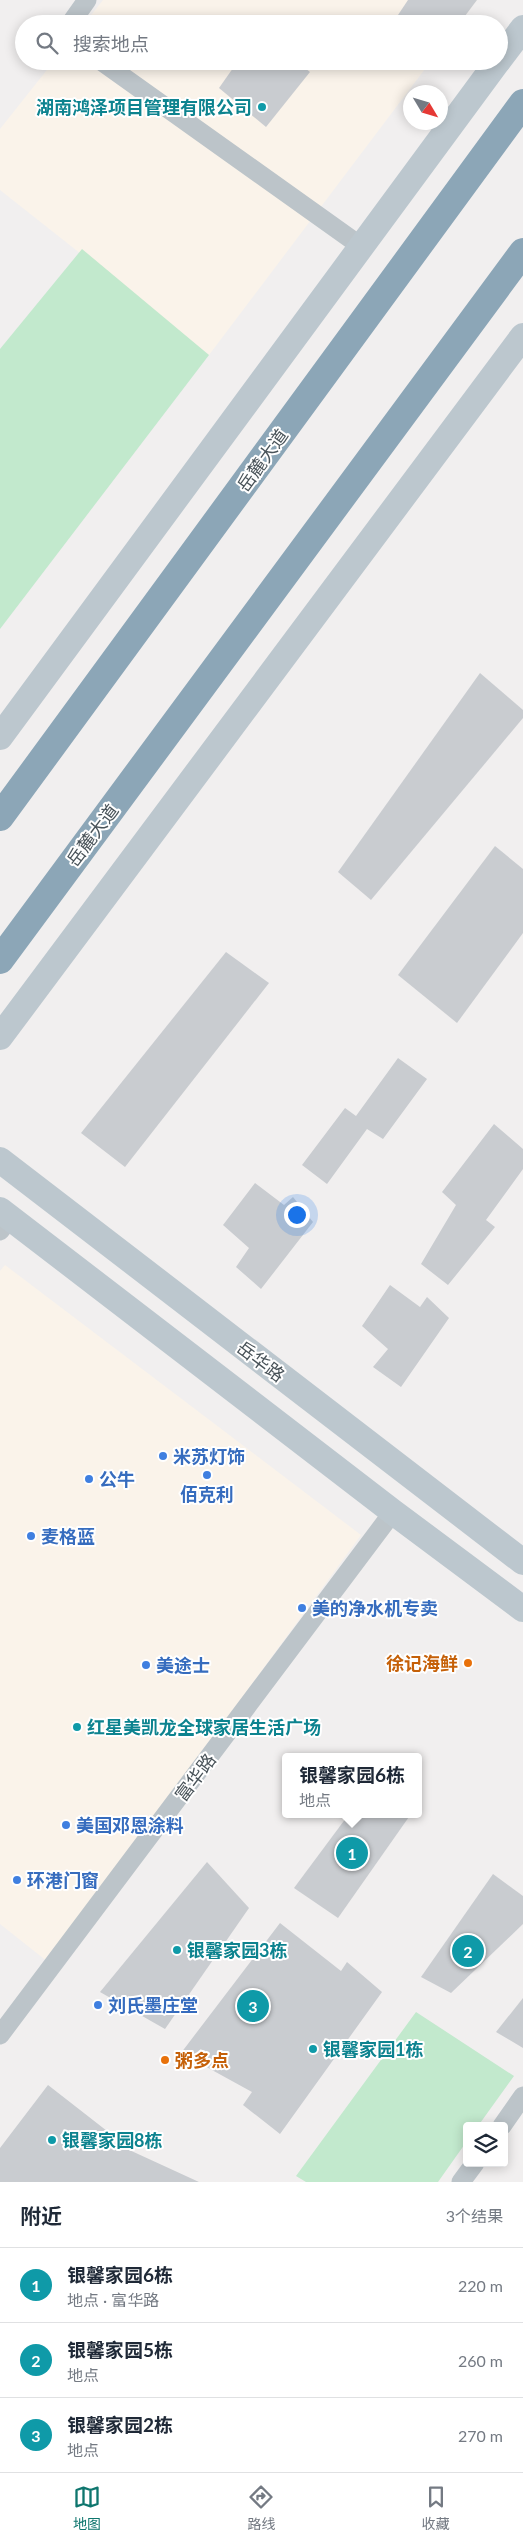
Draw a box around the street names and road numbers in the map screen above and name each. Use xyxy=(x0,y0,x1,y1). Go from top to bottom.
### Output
street label: 岳麓大道 xyxy=(232,424,292,496)
street label: 岳麓大道 xyxy=(62,800,122,870)
street label: 岳华路 xyxy=(233,1336,289,1386)
street label: 富华路 xyxy=(170,1749,220,1805)

